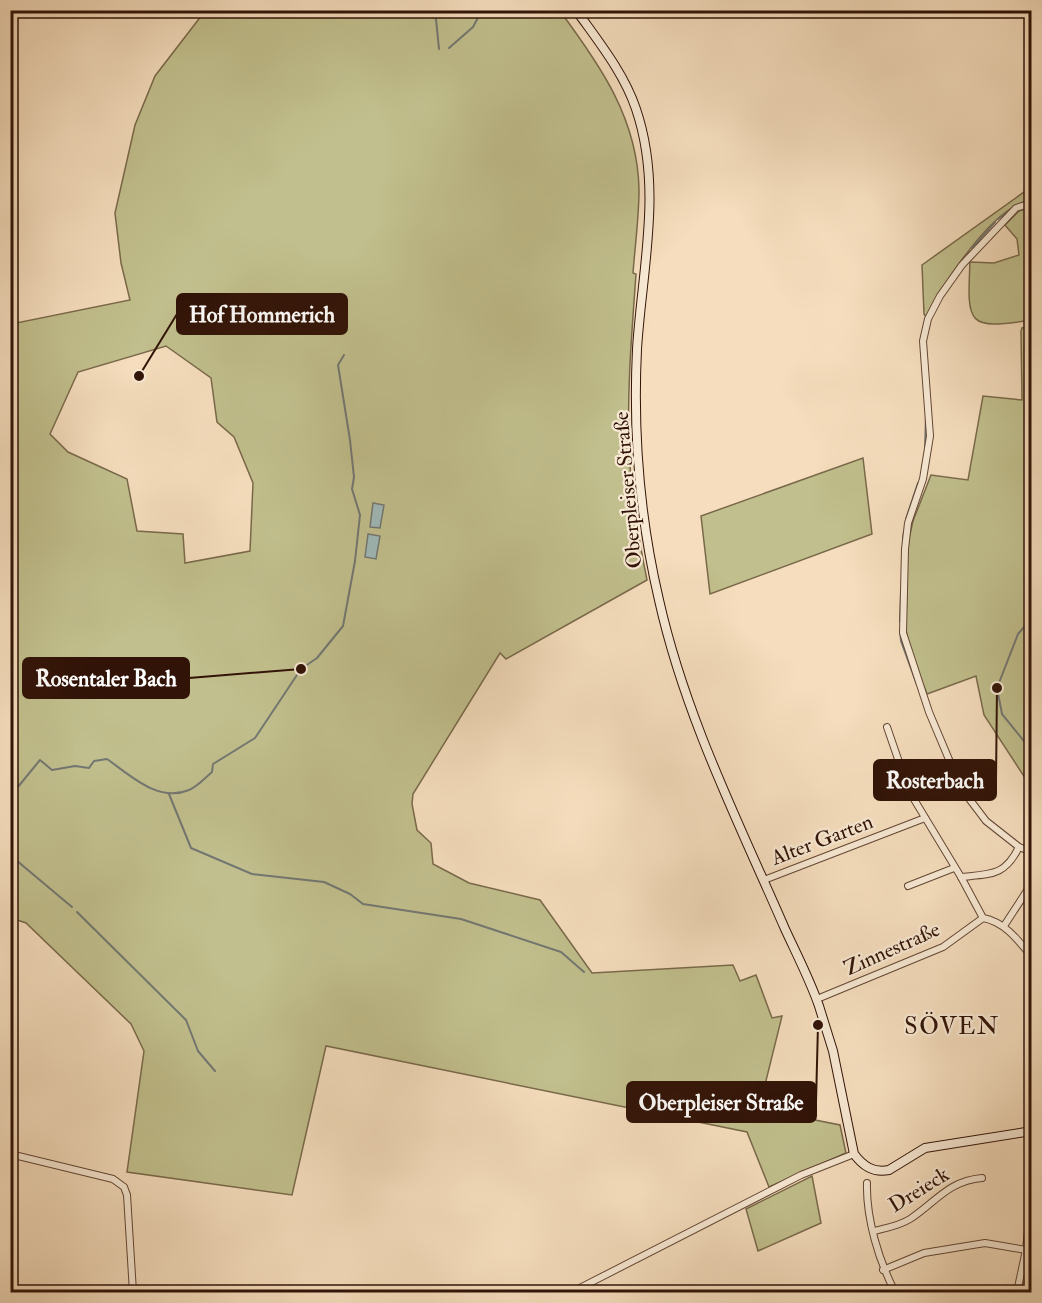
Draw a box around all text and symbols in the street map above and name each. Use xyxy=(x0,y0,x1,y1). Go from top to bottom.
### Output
callout: Hof Hommerich xyxy=(177,294,347,334)
text: Hof Hommerich xyxy=(189,301,335,329)
street label: Oberpleiser Straße xyxy=(608,410,648,570)
callout: Rosentaler Bach xyxy=(23,658,189,698)
text: Rosentaler Bach xyxy=(35,665,177,693)
callout: Rosterbach xyxy=(874,760,996,800)
text: Rosterbach xyxy=(886,767,985,795)
street label: Alter Garten xyxy=(766,808,877,872)
street label: Zinnestraße xyxy=(840,916,944,982)
district label: SÖVEN xyxy=(904,1011,1000,1042)
callout: Oberpleiser Straße xyxy=(627,1082,816,1122)
text: Oberpleiser Straße xyxy=(639,1089,804,1118)
street label: Dreieck xyxy=(884,1161,954,1219)

